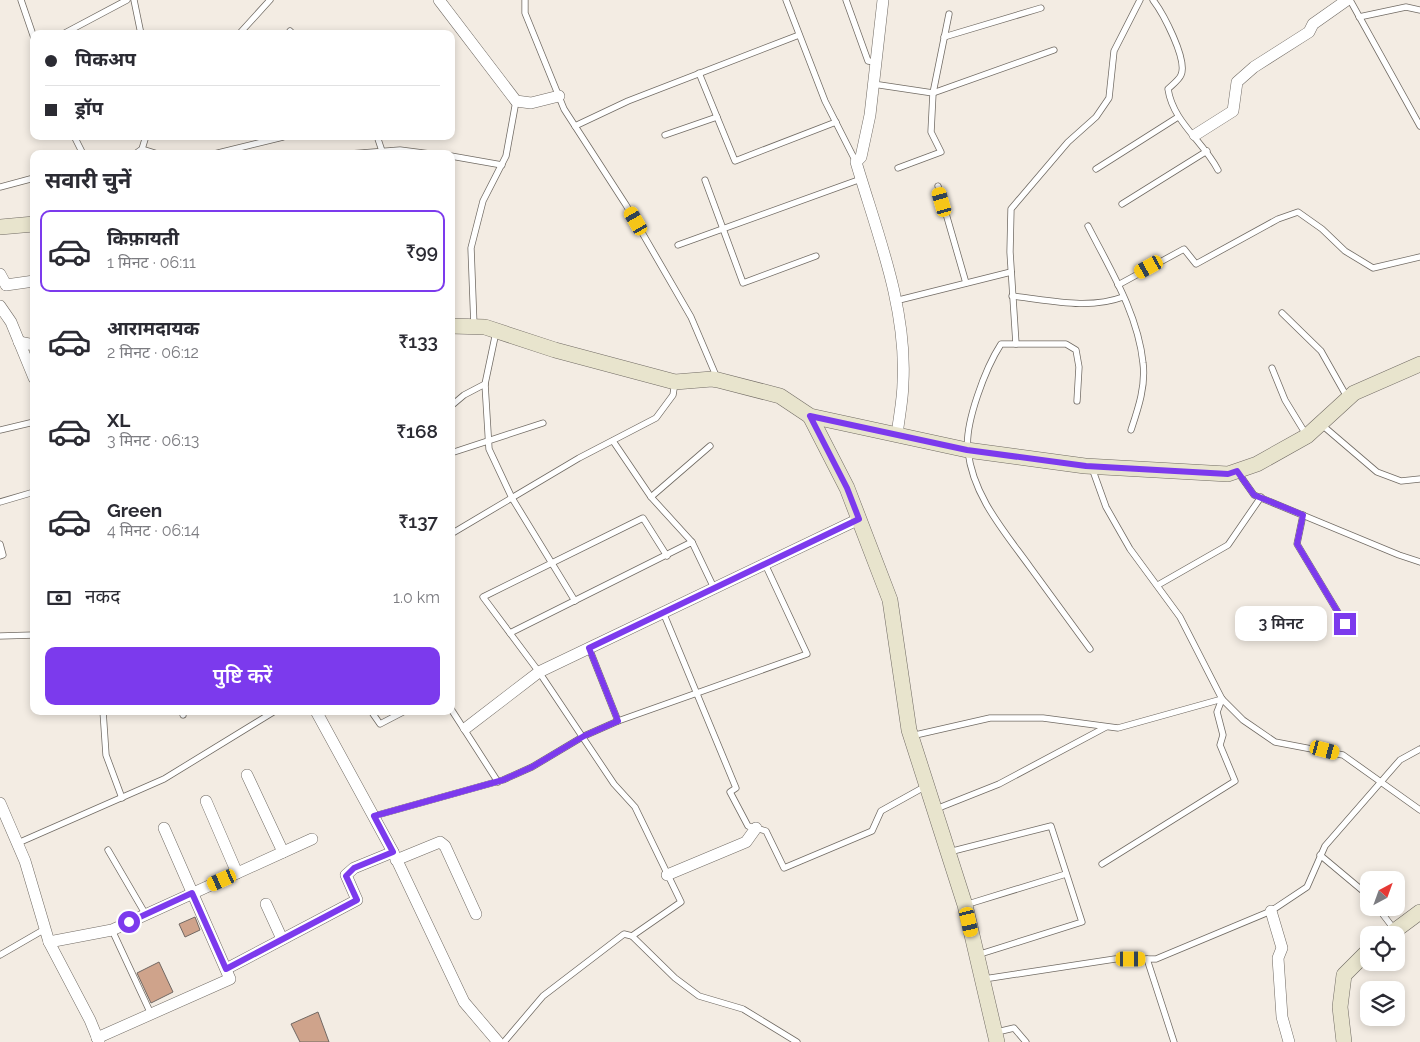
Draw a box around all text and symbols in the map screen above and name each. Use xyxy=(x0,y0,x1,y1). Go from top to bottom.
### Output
text: पिकअप xyxy=(75,48,136,70)
text: ड्रॉप xyxy=(75,97,103,119)
text: सवारी चुनें xyxy=(45,167,131,193)
car xyxy=(930,186,953,218)
car xyxy=(622,204,649,238)
text: किफ़ायती xyxy=(107,227,179,249)
icon: car xyxy=(47,229,92,274)
text: ₹99 xyxy=(406,240,438,262)
text: 1 मिनट · 06:11 xyxy=(107,253,196,272)
car xyxy=(1132,253,1165,281)
text: आरामदायक xyxy=(107,317,199,339)
icon: car xyxy=(47,319,92,364)
text: ₹133 xyxy=(398,330,438,352)
text: 2 मिनट · 06:12 xyxy=(107,343,199,362)
icon: car xyxy=(47,409,92,454)
text: XL xyxy=(107,409,130,431)
text: ₹168 xyxy=(396,420,438,442)
text: 3 मिनट · 06:13 xyxy=(107,431,199,450)
icon: car xyxy=(47,499,92,544)
text: Green xyxy=(107,499,162,521)
text: ₹137 xyxy=(398,510,438,532)
text: 4 मिनट · 06:14 xyxy=(107,521,200,540)
icon: cash xyxy=(45,584,73,612)
text: नकद xyxy=(85,585,120,607)
text: 1.0 km xyxy=(393,588,440,607)
callout: 3 मिनट xyxy=(1235,606,1328,642)
route end xyxy=(1334,613,1356,635)
text: 3 मिनट xyxy=(1258,614,1304,633)
button: पुष्टि करें xyxy=(45,647,440,705)
car xyxy=(1308,739,1341,761)
car xyxy=(205,867,238,893)
north arrow xyxy=(1360,871,1405,916)
map controls xyxy=(1360,871,1405,1026)
car xyxy=(958,906,979,938)
route start xyxy=(118,911,140,933)
button: locate xyxy=(1360,926,1405,971)
car xyxy=(1116,952,1146,967)
button: layers xyxy=(1360,981,1405,1026)

